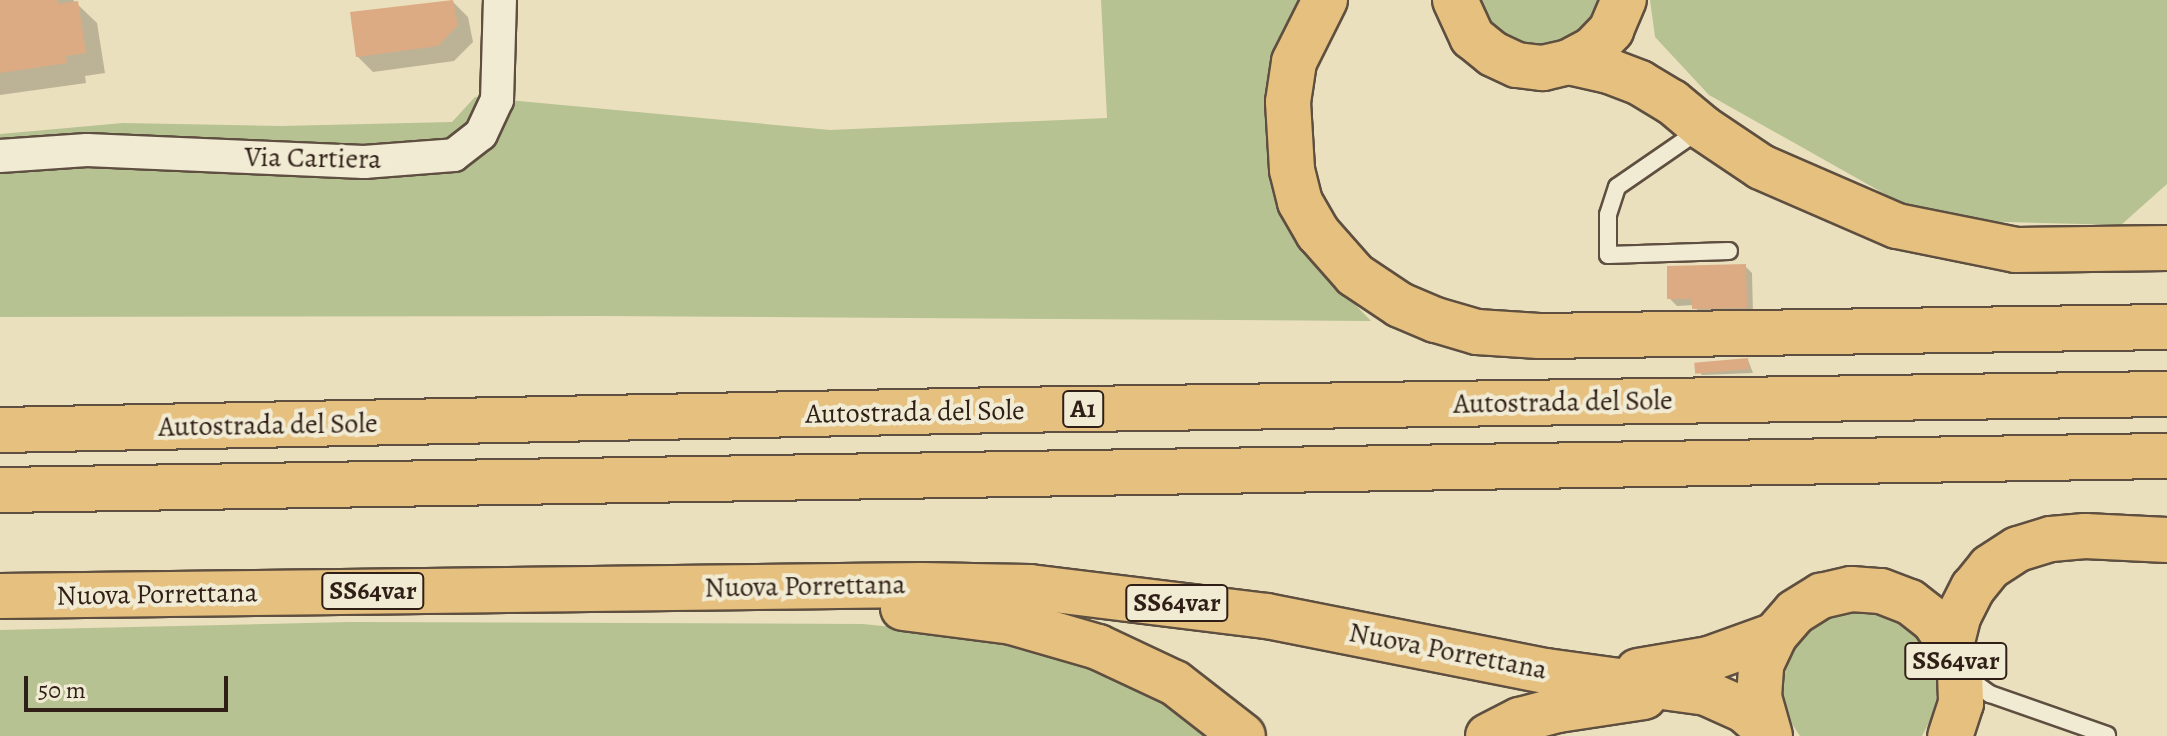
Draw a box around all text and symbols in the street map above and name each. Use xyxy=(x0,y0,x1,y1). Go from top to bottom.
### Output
street label: Via Cartiera xyxy=(244,140,382,176)
street label: Autostrada del Sole xyxy=(1453,383,1673,421)
road number: A1 xyxy=(1061,387,1105,431)
street label: Autostrada del Sole xyxy=(805,393,1025,431)
street label: Autostrada del Sole xyxy=(158,406,378,444)
street label: Nuova Porrettana xyxy=(704,567,906,605)
road number: SS64var xyxy=(321,569,425,613)
street label: Nuova Porrettana xyxy=(56,575,258,613)
road number: SS64var xyxy=(1125,581,1229,625)
street label: Nuova Porrettana xyxy=(1346,615,1550,687)
road number: SS64var xyxy=(1904,639,2008,683)
scale bar xyxy=(28,660,232,710)
text: 50 m xyxy=(38,674,86,706)

